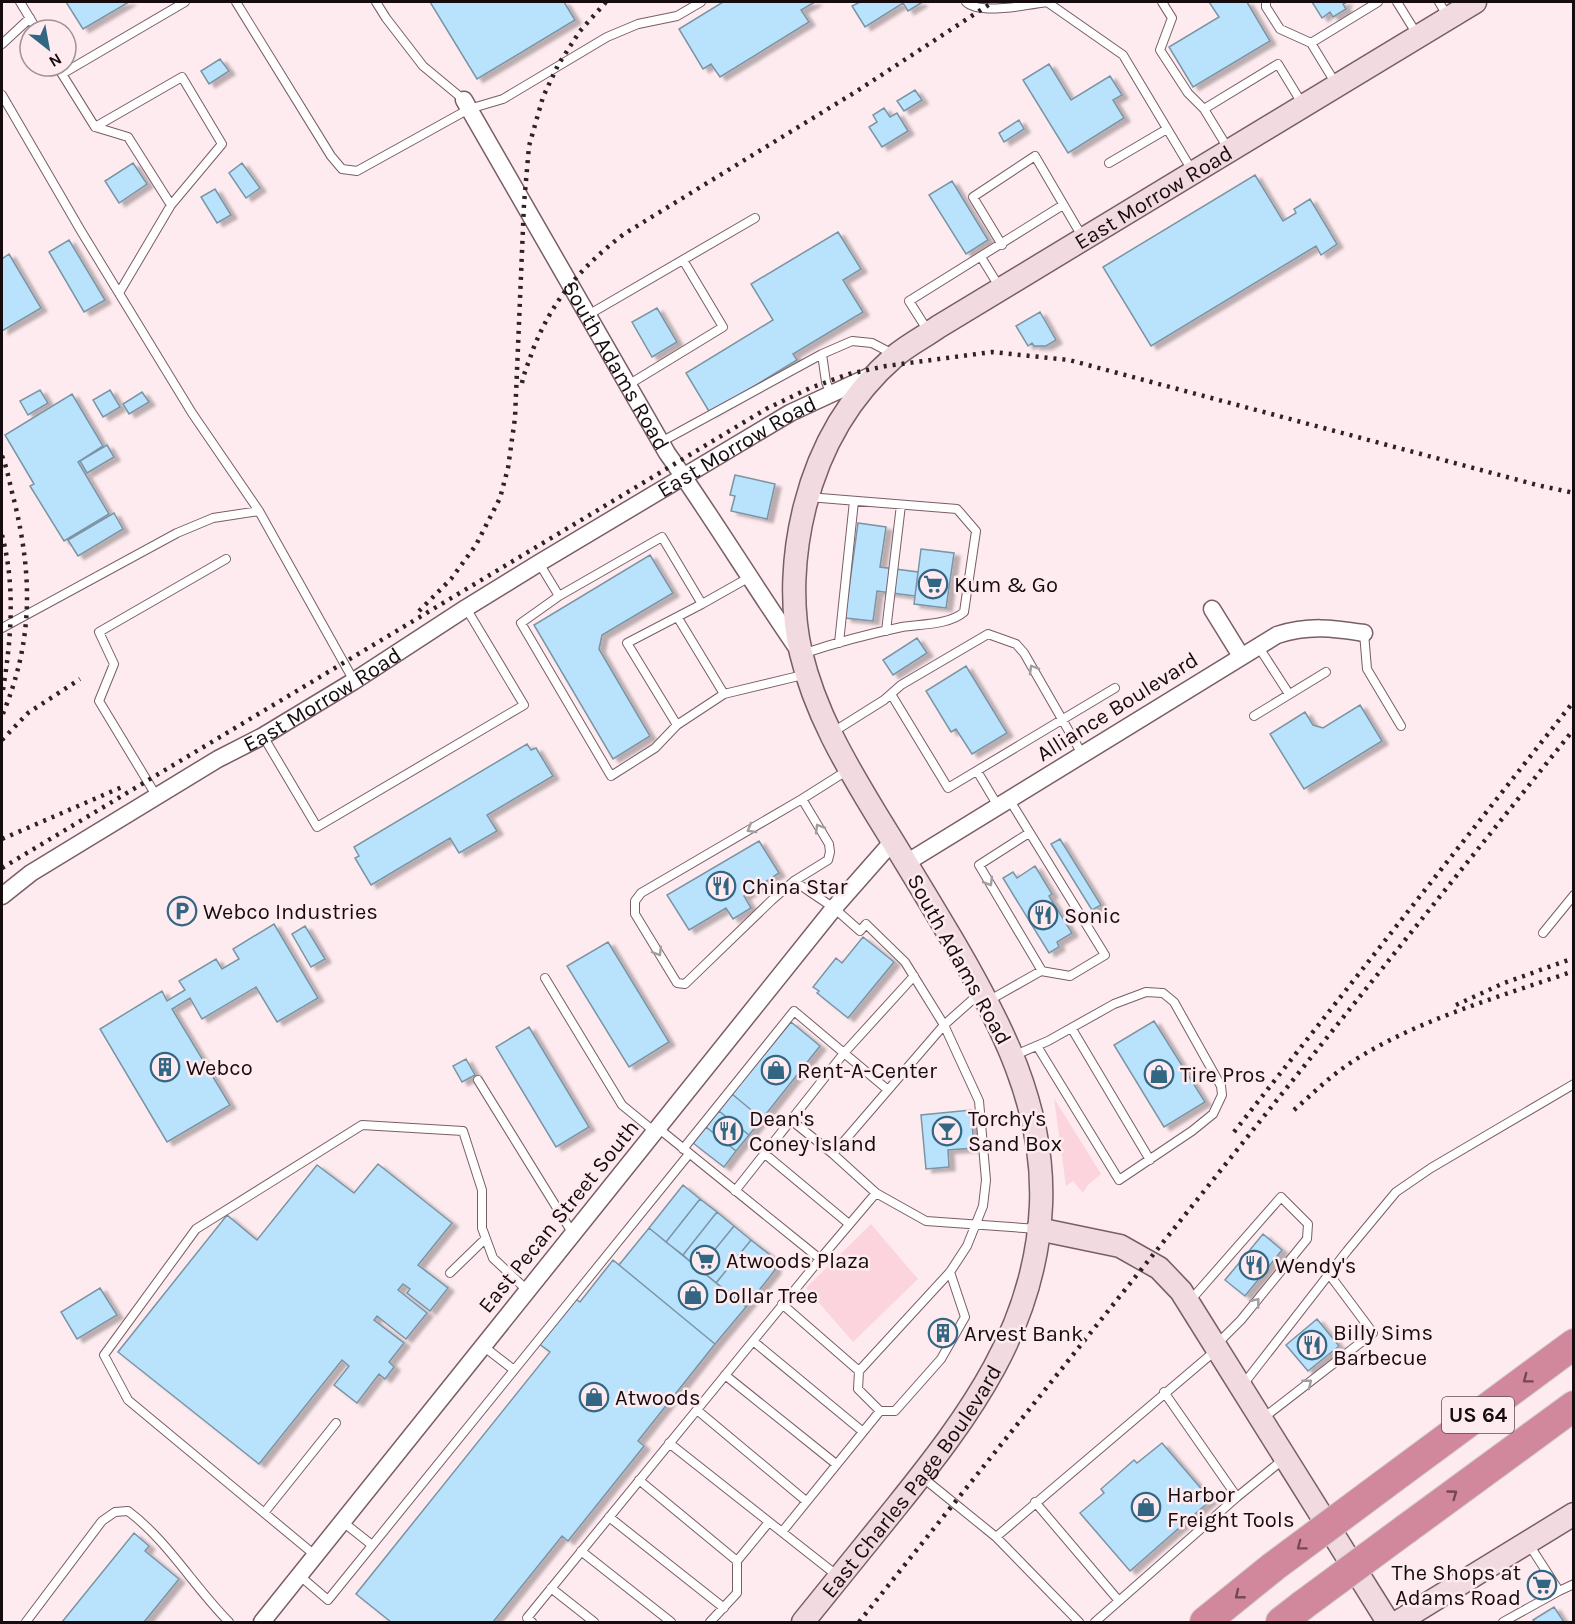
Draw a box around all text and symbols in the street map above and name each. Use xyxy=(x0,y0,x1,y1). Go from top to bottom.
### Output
north arrow xyxy=(18,18,78,78)
text: N xyxy=(46,49,65,72)
street label: East Morrow Road xyxy=(1070,140,1237,255)
street label: South Adams Road xyxy=(557,276,675,455)
street label: East Morrow Road xyxy=(653,391,821,503)
supermarket icon: Kum & Go xyxy=(917,568,949,600)
place label: Kum & Go xyxy=(954,572,1058,598)
street label: East Morrow Road xyxy=(239,642,406,758)
street label: Alliance Boulevard xyxy=(1032,647,1203,767)
one-way arrow xyxy=(1029,665,1040,675)
one-way arrow xyxy=(747,821,757,833)
one-way arrow xyxy=(815,824,827,834)
restaurant icon: China Star xyxy=(705,870,737,902)
street label: South Adams Road xyxy=(901,870,1017,1049)
place label: China Star xyxy=(742,874,848,900)
one-way arrow xyxy=(982,876,994,886)
parking icon: Webco Industries xyxy=(166,895,198,927)
place label: Webco Industries xyxy=(203,899,378,925)
restaurant icon: Sonic xyxy=(1027,899,1059,931)
place label: Sonic xyxy=(1064,903,1121,929)
one-way arrow xyxy=(650,946,662,956)
building icon: Webco xyxy=(149,1051,181,1083)
shop icon: Rent-A-Center xyxy=(760,1054,792,1086)
place label: Webco xyxy=(186,1055,253,1081)
place label: Rent-A-Center xyxy=(797,1058,937,1084)
shop icon: Tire Pros xyxy=(1143,1058,1175,1090)
place label: Tire Pros xyxy=(1180,1062,1266,1088)
place label: Dean's Coney Island xyxy=(749,1106,877,1157)
place label: Torchy's Sand Box xyxy=(968,1106,1062,1157)
street label: East Pecan Street South xyxy=(473,1115,645,1318)
restaurant icon: Dean's Coney Island xyxy=(712,1115,744,1147)
bar icon: Torchy's Sand Box xyxy=(931,1115,963,1147)
supermarket icon: Atwoods Plaza xyxy=(689,1244,721,1276)
place label: Atwoods Plaza xyxy=(726,1248,870,1274)
restaurant icon: Wendy's xyxy=(1238,1249,1270,1281)
place label: Wendy's xyxy=(1275,1253,1356,1279)
shop icon: Dollar Tree xyxy=(677,1279,709,1311)
place label: Dollar Tree xyxy=(714,1283,818,1309)
one-way arrow xyxy=(1248,1298,1259,1309)
building icon: Arvest Bank xyxy=(927,1317,959,1349)
place label: Billy Sims Barbecue xyxy=(1333,1320,1433,1371)
place label: Arvest Bank xyxy=(964,1321,1083,1347)
restaurant icon: Billy Sims Barbecue xyxy=(1296,1329,1328,1361)
street label: East Charles Page Boulevard xyxy=(816,1360,1007,1603)
one-way arrow xyxy=(1522,1371,1533,1382)
one-way arrow xyxy=(1301,1380,1312,1391)
shop icon: Atwoods xyxy=(578,1381,610,1413)
place label: Atwoods xyxy=(615,1385,701,1411)
road number: US 64 xyxy=(1442,1397,1514,1433)
place label: Harbor Freight Tools xyxy=(1167,1482,1295,1533)
shop icon: Harbor Freight Tools xyxy=(1130,1491,1162,1523)
one-way arrow xyxy=(1446,1491,1457,1502)
one-way arrow xyxy=(1297,1539,1308,1550)
place label: The Shops at Adams Road xyxy=(1392,1560,1521,1611)
supermarket icon: The Shops at Adams Road xyxy=(1526,1569,1558,1601)
one-way arrow xyxy=(1235,1587,1246,1598)

